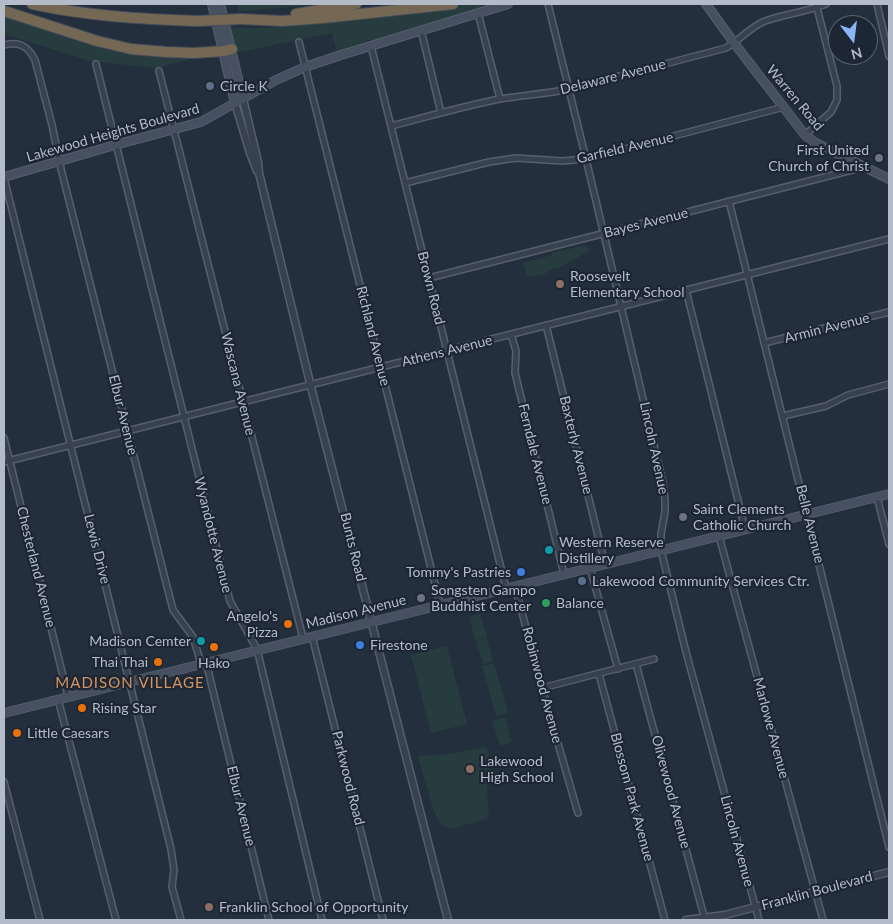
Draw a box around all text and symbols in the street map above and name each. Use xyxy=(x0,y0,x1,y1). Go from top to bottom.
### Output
north arrow xyxy=(828,15,878,65)
text: N xyxy=(849,44,864,64)
street label: Delaware Avenue xyxy=(558,56,668,98)
street label: Warren Road xyxy=(763,62,827,134)
place label: Circle K xyxy=(220,78,268,94)
marker: Circle K xyxy=(204,80,216,92)
street label: Lakewood Heights Boulevard xyxy=(25,100,201,166)
street label: Garfield Avenue xyxy=(575,129,675,167)
place label: First United Church of Christ xyxy=(768,142,869,174)
marker: First United Church of Christ xyxy=(873,152,885,164)
street label: Bayes Avenue xyxy=(602,204,690,242)
street label: Brown Road xyxy=(414,250,448,326)
place label: Roosevelt Elementary School xyxy=(570,268,684,300)
marker: Roosevelt Elementary School xyxy=(554,278,566,290)
street label: Richland Avenue xyxy=(352,284,394,388)
street label: Armin Avenue xyxy=(783,309,871,347)
street label: Wascana Avenue xyxy=(217,331,259,437)
street label: Athens Avenue xyxy=(400,332,494,370)
street label: Elbur Avenue xyxy=(105,373,141,457)
street label: Baxterly Avenue xyxy=(556,394,596,496)
street label: Lincoln Avenue xyxy=(636,400,672,496)
street label: Ferndale Avenue xyxy=(514,402,556,506)
street label: Wyandotte Avenue xyxy=(190,475,236,595)
street label: Belle Avenue xyxy=(792,483,828,565)
place label: Saint Clements Catholic Church xyxy=(693,501,791,534)
street label: Chesterland Avenue xyxy=(13,505,59,629)
street label: Bunts Road xyxy=(336,511,370,583)
marker: Saint Clements Catholic Church xyxy=(677,511,689,523)
street label: Lewis Drive xyxy=(80,512,114,586)
place label: Western Reserve Distillery xyxy=(559,534,664,566)
marker: Western Reserve Distillery xyxy=(543,544,555,556)
place label: Tommy's Pastries xyxy=(406,564,511,580)
marker: Tommy's Pastries xyxy=(515,566,527,578)
place label: Lakewood Community Services Ctr. xyxy=(592,573,810,589)
marker: Lakewood Community Services Ctr. xyxy=(576,575,588,587)
place label: Songsten Gampo Buddhist Center xyxy=(431,582,536,614)
street label: Madison Avenue xyxy=(304,591,408,633)
marker: Songsten Gampo Buddhist Center xyxy=(415,592,427,604)
place label: Balance xyxy=(556,595,604,611)
marker: Balance xyxy=(540,597,552,609)
place label: Angelo's Pizza xyxy=(226,608,278,640)
marker: Angelo's Pizza xyxy=(282,618,294,630)
street label: Robinwood Avenue xyxy=(518,625,566,745)
place label: Madison Cemter xyxy=(89,633,191,649)
marker: Madison Cemter xyxy=(195,635,207,647)
place label: Firestone xyxy=(370,637,428,653)
marker: Firestone xyxy=(354,639,366,651)
marker: Hako xyxy=(208,641,220,653)
place label: Thai Thai xyxy=(92,654,148,670)
place label: Hako xyxy=(198,655,230,671)
marker: Thai Thai xyxy=(152,656,164,668)
district label: MADISON VILLAGE xyxy=(53,674,207,692)
street label: Marlowe Avenue xyxy=(749,676,793,780)
place label: Rising Star xyxy=(92,700,156,716)
marker: Rising Star xyxy=(76,702,88,714)
place label: Little Caesars xyxy=(27,725,109,741)
marker: Little Caesars xyxy=(11,727,23,739)
street label: Parkwood Road xyxy=(328,729,368,827)
street label: Blossom Park Avenue xyxy=(607,731,657,863)
street label: Olivewood Avenue xyxy=(648,733,694,851)
place label: Lakewood High School xyxy=(480,753,554,786)
marker: Lakewood High School xyxy=(464,763,476,775)
street label: Elbur Avenue xyxy=(223,764,259,848)
street label: Lincoln Avenue xyxy=(717,793,757,889)
street label: Franklin Boulevard xyxy=(760,868,874,914)
place label: Franklin School of Opportunity xyxy=(219,899,408,915)
marker: Franklin School of Opportunity xyxy=(203,901,215,913)

